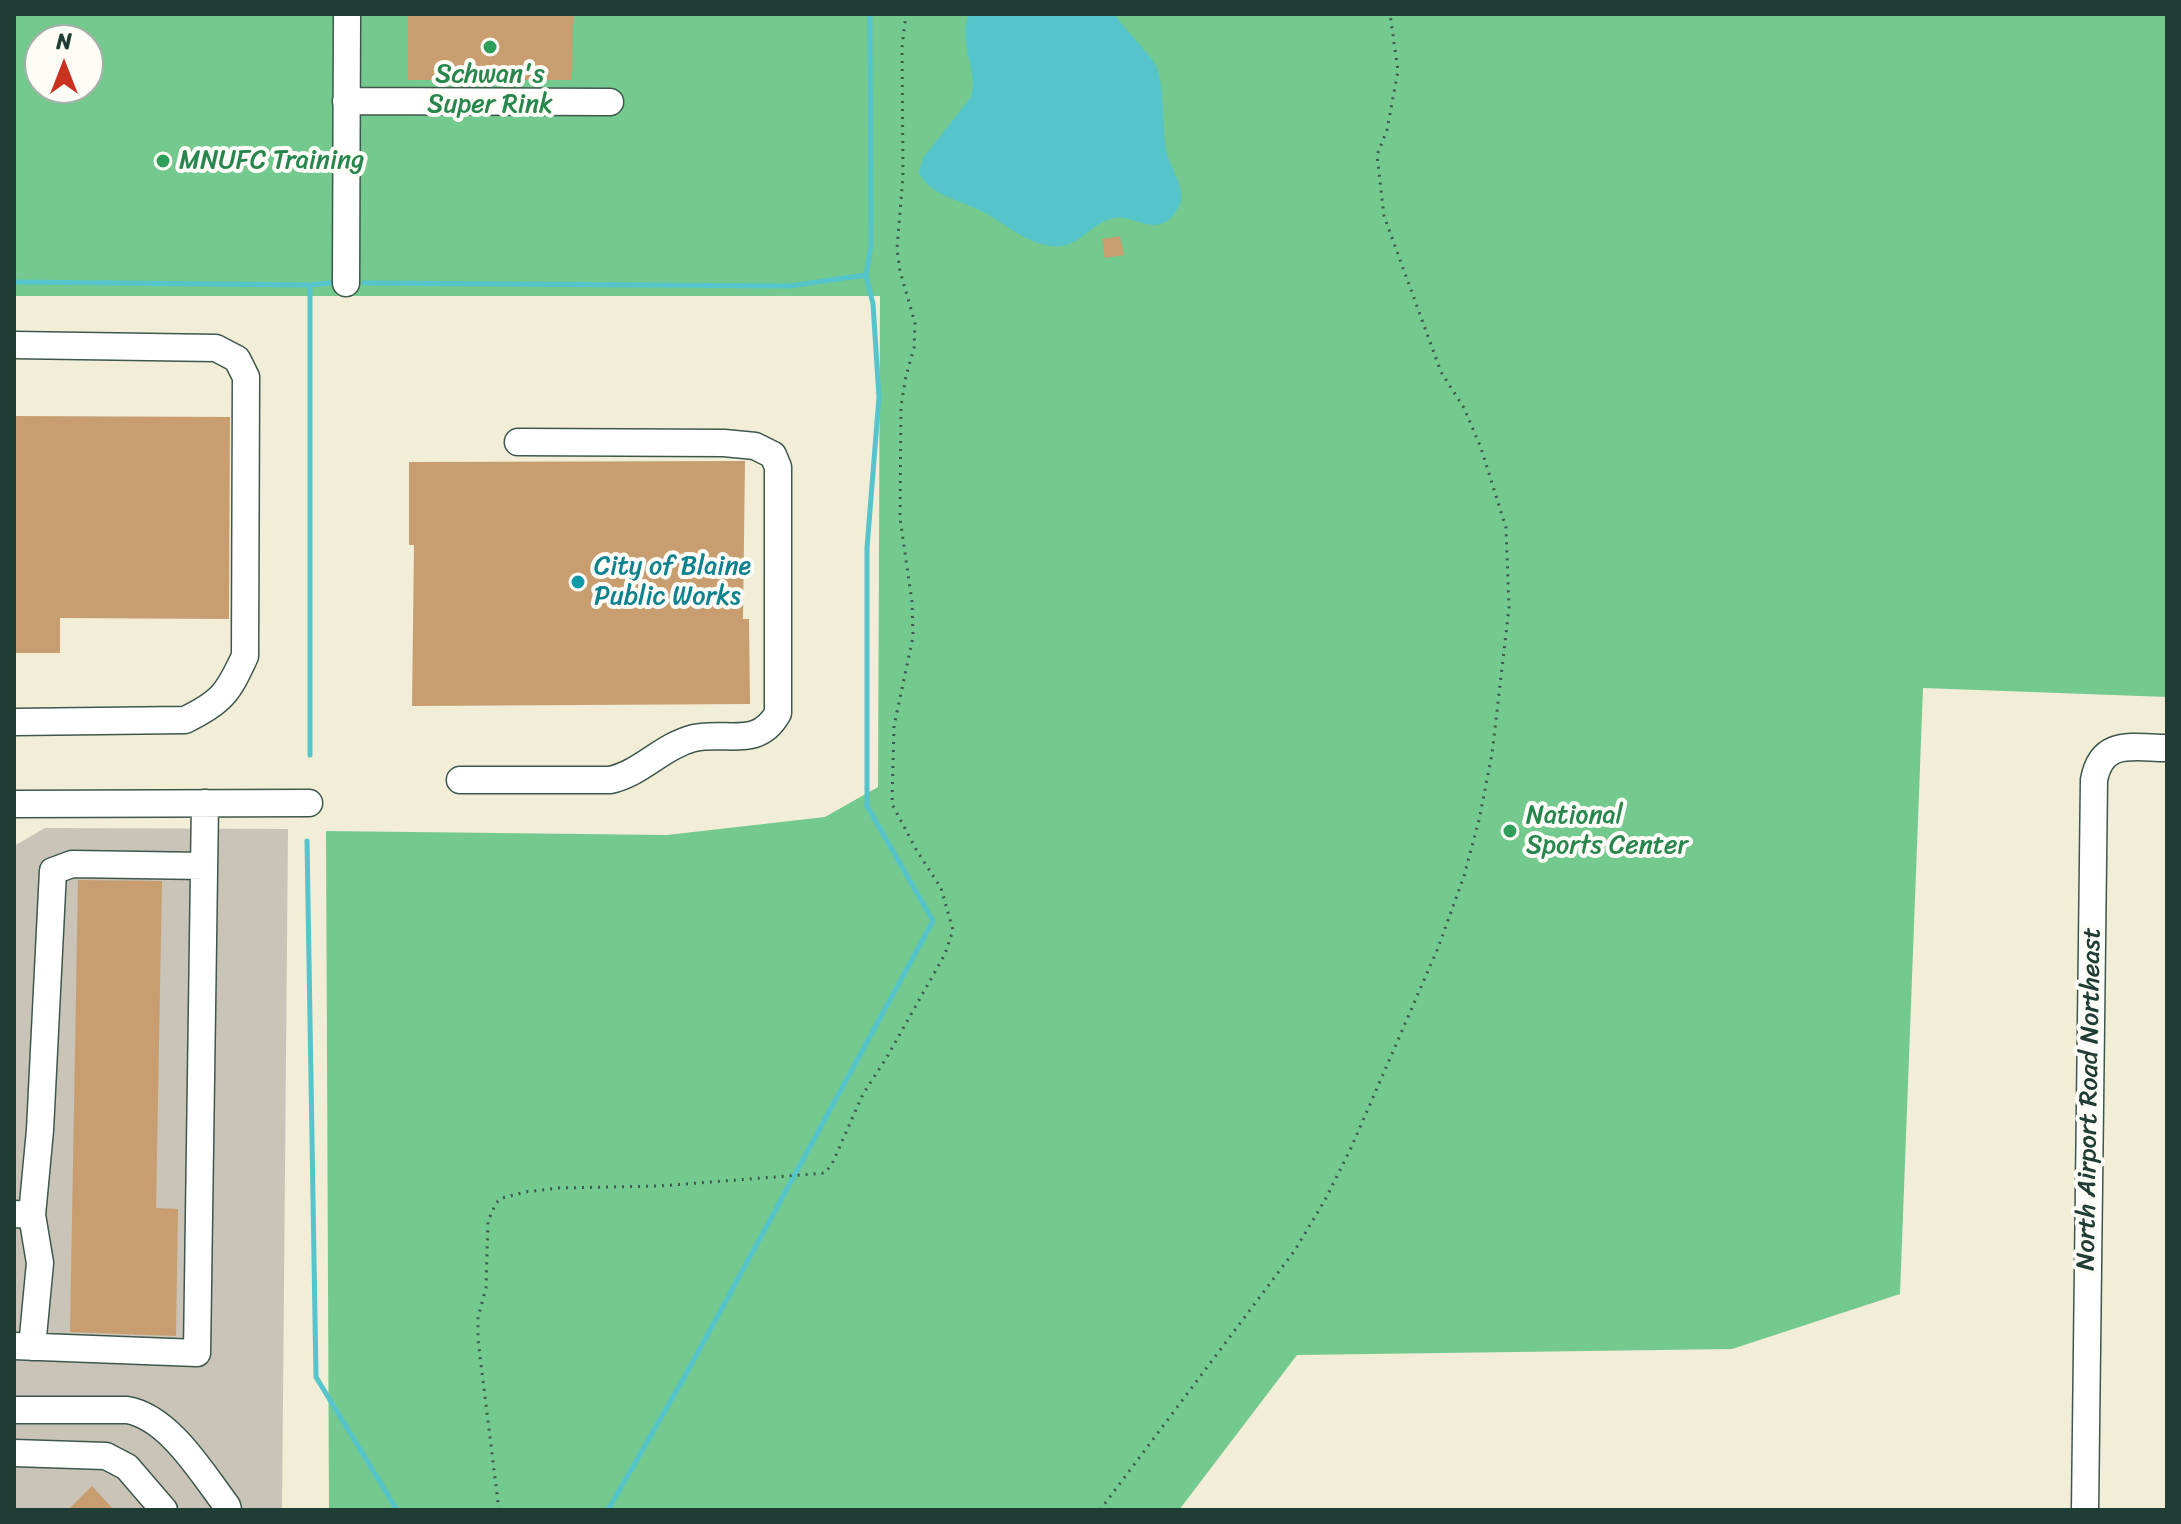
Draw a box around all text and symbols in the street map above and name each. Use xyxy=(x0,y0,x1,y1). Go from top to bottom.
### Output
text: N xyxy=(56,22,72,61)
north arrow xyxy=(24,24,104,104)
marker: Schwan's Super Rink xyxy=(481,38,499,56)
place label: Schwan's Super Rink xyxy=(427,59,553,120)
place label: MNUFC Training xyxy=(179,145,364,177)
marker: MNUFC Training xyxy=(154,152,172,170)
place label: City of Blaine Public Works xyxy=(594,551,751,612)
marker: City of Blaine Public Works xyxy=(569,573,587,591)
place label: National Sports Center xyxy=(1526,800,1688,862)
marker: National Sports Center xyxy=(1501,822,1519,840)
street label: North Airport Road Northeast xyxy=(2071,927,2109,1271)

